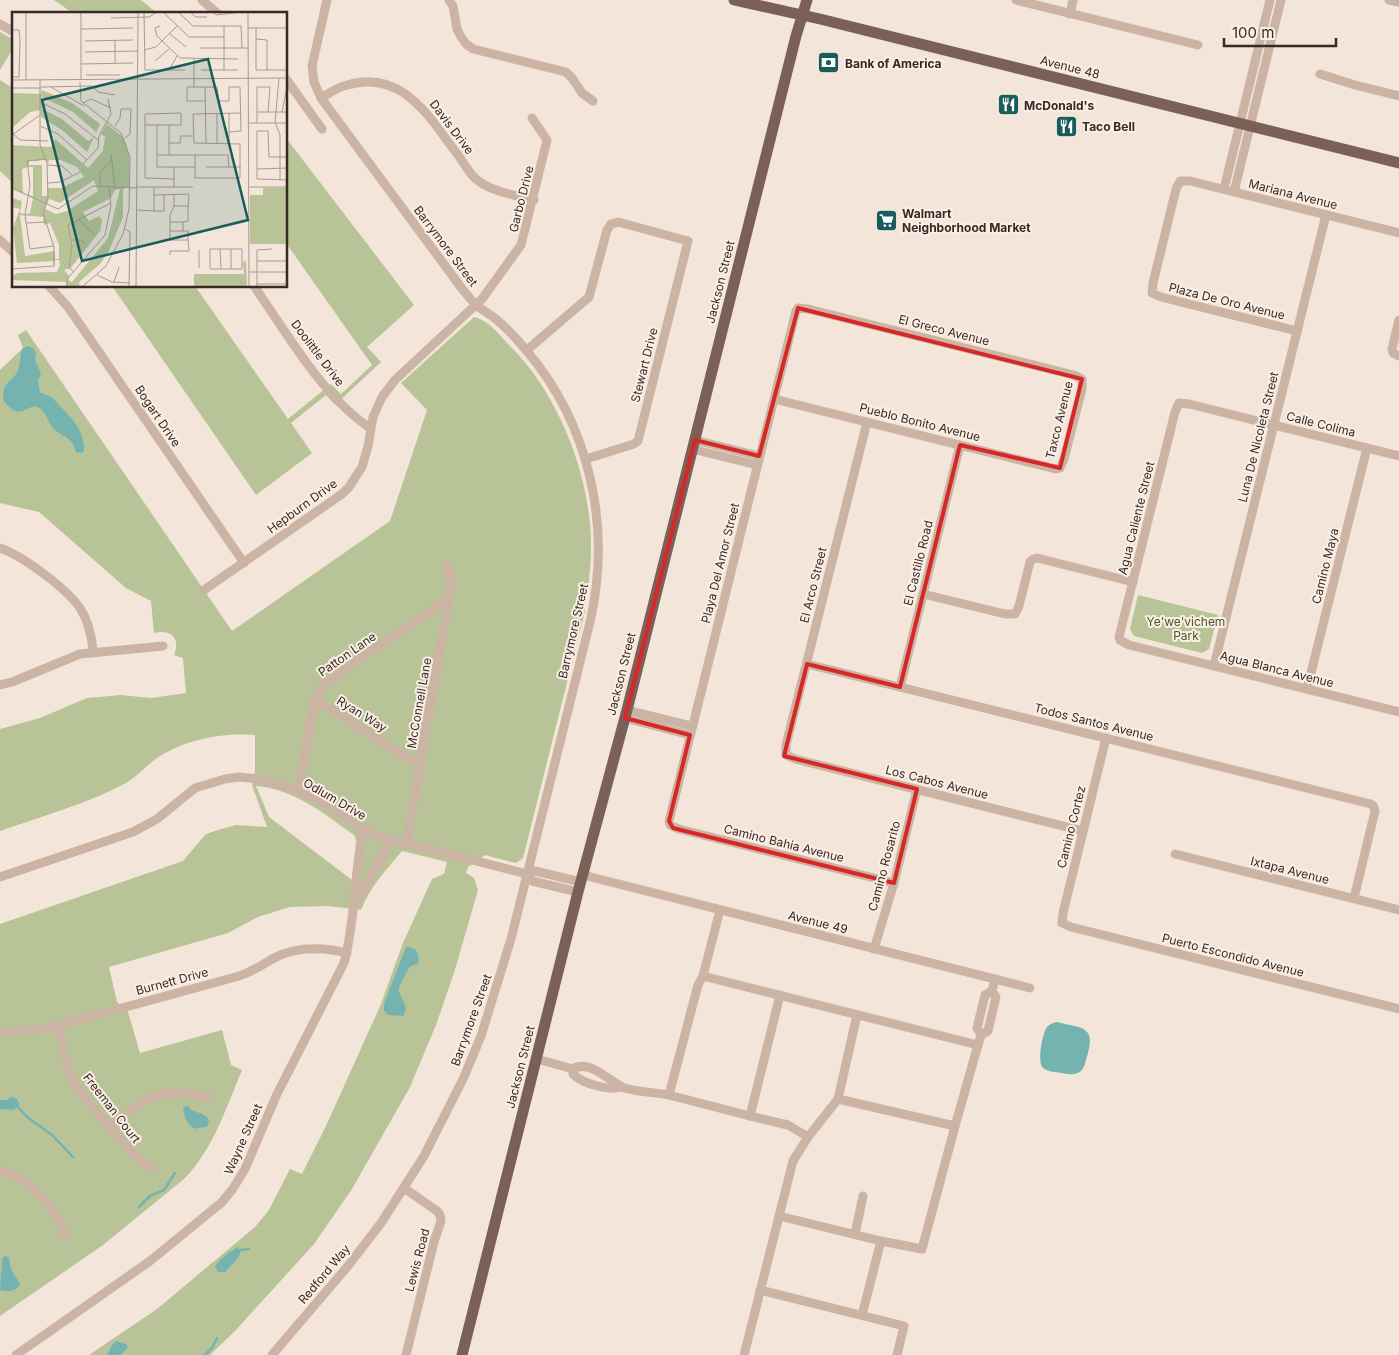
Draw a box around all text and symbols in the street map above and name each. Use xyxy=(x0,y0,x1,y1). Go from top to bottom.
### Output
inset map xyxy=(12,12,288,288)
scale bar xyxy=(1224,15,1336,47)
text: 100 m xyxy=(1232,23,1274,42)
bank icon: Bank of America xyxy=(817,51,841,75)
street label: Avenue 48 xyxy=(1039,52,1101,82)
place label: Bank of America xyxy=(845,56,942,71)
restaurant icon: McDonald's xyxy=(996,93,1020,117)
street label: Davis Drive xyxy=(427,97,477,157)
place label: McDonald's xyxy=(1024,98,1094,113)
restaurant icon: Taco Bell xyxy=(1054,114,1078,138)
place label: Taco Bell xyxy=(1082,119,1135,134)
street label: Garbo Drive xyxy=(505,164,537,234)
street label: Mariana Avenue xyxy=(1247,176,1339,212)
street label: Barrymore Street xyxy=(411,203,481,289)
place label: Walmart Neighborhood Market xyxy=(902,206,1031,235)
supermarket icon: Walmart Neighborhood Market xyxy=(874,208,898,232)
street label: Jackson Street xyxy=(702,239,738,325)
street label: Plaza De Oro Avenue xyxy=(1167,279,1287,323)
street label: El Greco Avenue xyxy=(897,311,991,349)
street label: Doolittle Drive xyxy=(288,317,348,389)
street label: Stewart Drive xyxy=(627,326,661,404)
street label: Luna De Nicoleta Street xyxy=(1235,370,1281,504)
street label: Taxco Avenue xyxy=(1042,380,1076,460)
street label: Bogart Drive xyxy=(132,382,184,450)
street label: Pueblo Bonito Avenue xyxy=(858,400,982,444)
street label: Calle Colima xyxy=(1285,408,1357,440)
street label: Agua Caliente Street xyxy=(1115,460,1157,576)
street label: Hepburn Drive xyxy=(264,476,340,536)
street label: Playa Del Amor Street xyxy=(698,501,742,625)
street label: El Castillo Road xyxy=(900,519,936,607)
street label: Camino Maya xyxy=(1308,527,1342,605)
street label: El Arco Street xyxy=(796,546,830,624)
street label: Barrymore Street xyxy=(555,582,591,680)
park label: Ye'we'vichem Park xyxy=(1147,614,1225,643)
street label: Patton Lane xyxy=(315,629,379,679)
street label: Jackson Street xyxy=(603,631,639,717)
street label: Agua Blanca Avenue xyxy=(1219,648,1335,690)
street label: McConnell Lane xyxy=(404,657,434,749)
street label: Ryan Way xyxy=(334,693,390,735)
street label: Todos Santos Avenue xyxy=(1033,700,1155,744)
street label: Los Cabos Avenue xyxy=(884,762,990,802)
street label: Odlum Drive xyxy=(301,775,369,823)
street label: Camino Cortez xyxy=(1053,784,1089,870)
street label: Camino Rosarito xyxy=(865,819,903,913)
street label: Camino Bahia Avenue xyxy=(722,821,846,865)
street label: Ixtapa Avenue xyxy=(1249,853,1331,887)
street label: Avenue 49 xyxy=(787,907,849,937)
street label: Puerto Escondido Avenue xyxy=(1160,930,1306,980)
street label: Burnett Drive xyxy=(134,964,210,998)
street label: Barrymore Street xyxy=(447,972,495,1068)
street label: Jackson Street xyxy=(502,1024,538,1110)
street label: Freeman Court xyxy=(80,1070,144,1146)
street label: Wayne Street xyxy=(221,1101,265,1177)
street label: Lewis Road xyxy=(401,1227,433,1293)
street label: Redford Way xyxy=(295,1241,353,1307)

